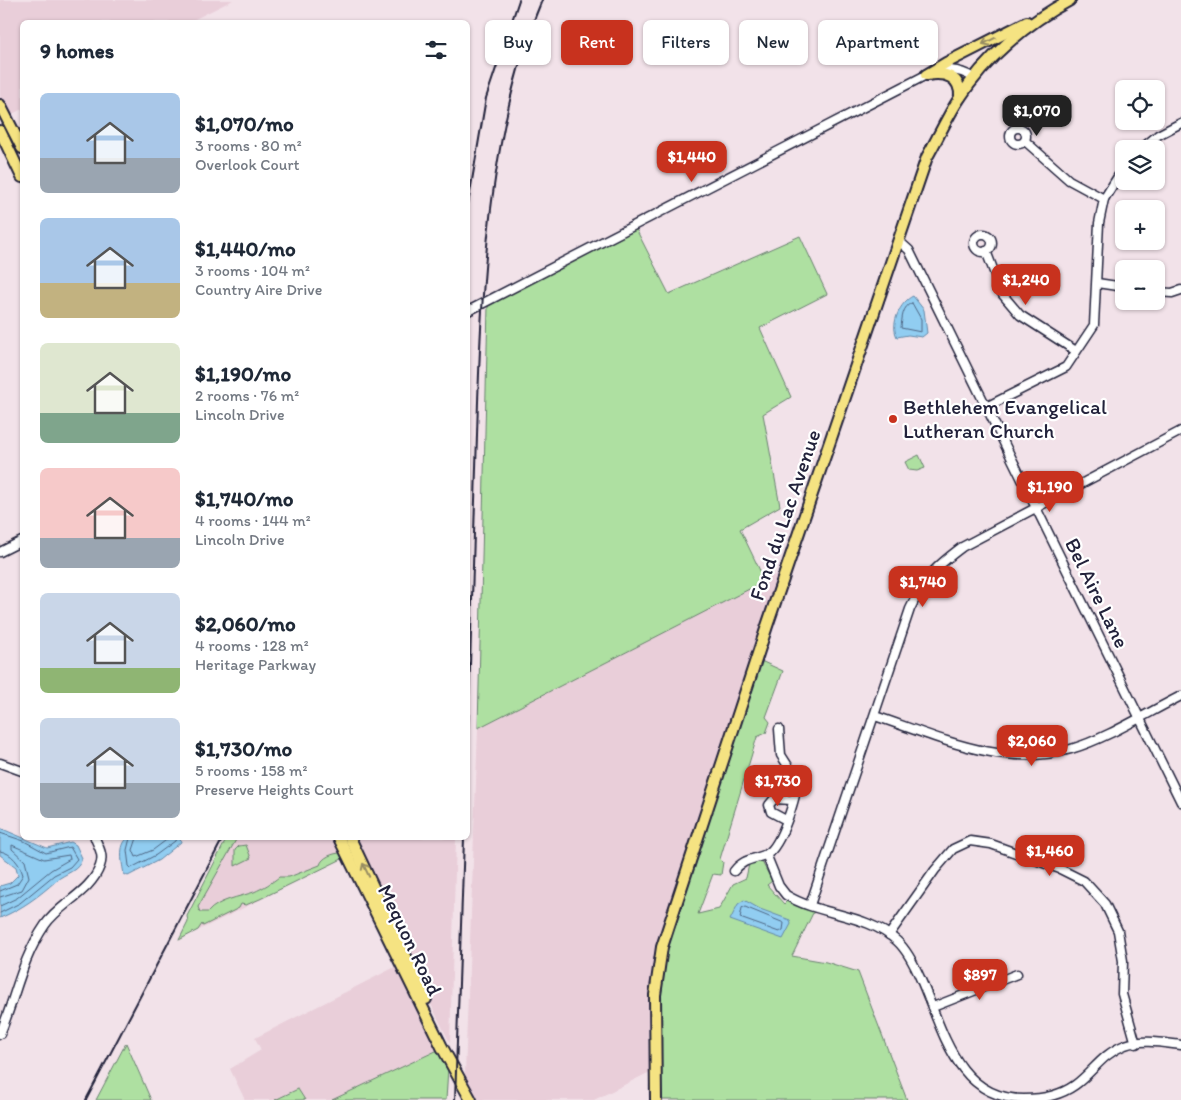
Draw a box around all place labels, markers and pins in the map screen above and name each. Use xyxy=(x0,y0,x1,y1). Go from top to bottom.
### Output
pin: $1,070 xyxy=(996,94,1078,137)
pin: $1,440 xyxy=(651,140,733,183)
pin: $1,240 xyxy=(985,264,1067,306)
place label: Bethlehem Evangelical Lutheran Church xyxy=(903,394,1107,443)
marker: Bethlehem Evangelical Lutheran Church xyxy=(887,413,899,425)
pin: $1,190 xyxy=(1009,470,1091,513)
pin: $1,740 xyxy=(882,566,964,608)
pin: $2,060 xyxy=(991,724,1073,767)
pin: $1,730 xyxy=(737,764,819,807)
pin: $1,460 xyxy=(1009,834,1091,877)
pin: $897 xyxy=(950,958,1010,1001)

